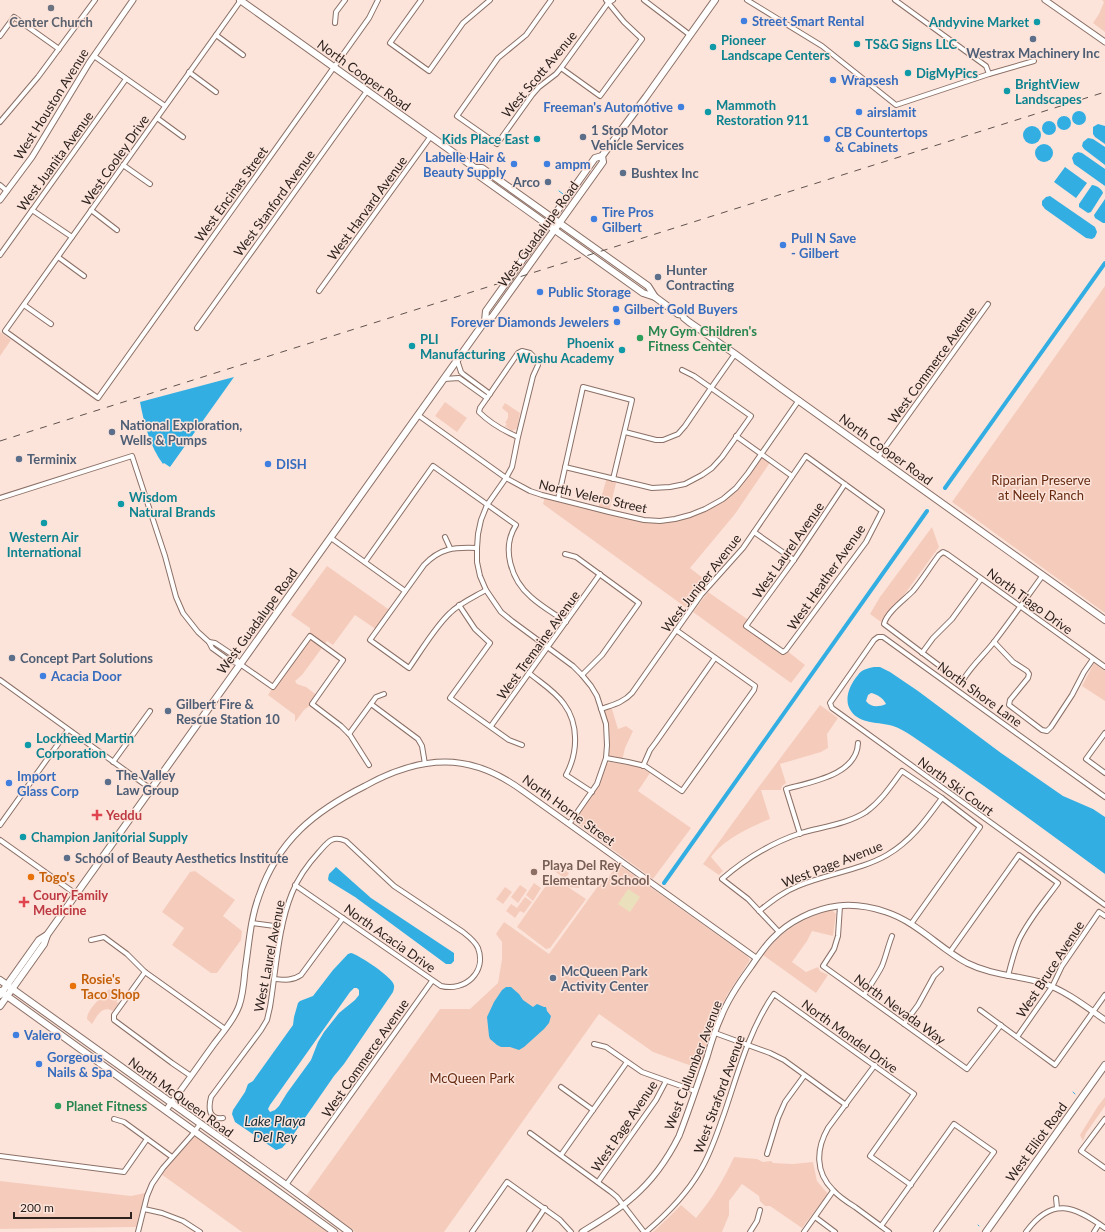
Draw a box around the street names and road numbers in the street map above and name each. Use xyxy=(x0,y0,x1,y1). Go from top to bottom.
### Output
street label: West Scott Avenue xyxy=(498,27,580,121)
street label: North Cooper Road xyxy=(314,36,414,114)
street label: West Houston Avenue xyxy=(10,45,92,163)
street label: West Juanita Avenue xyxy=(13,108,97,214)
street label: West Cooley Drive xyxy=(78,111,152,208)
street label: West Encinas Street xyxy=(191,143,271,245)
street label: West Stanford Avenue xyxy=(230,147,318,259)
street label: West Harvard Avenue xyxy=(324,153,410,263)
street label: West Guadalupe Road xyxy=(494,178,582,290)
street label: West Commerce Avenue xyxy=(884,303,980,427)
street label: North Cooper Road xyxy=(836,410,936,488)
street label: North Velero Street xyxy=(537,476,649,516)
street label: West Laurel Avenue xyxy=(749,499,827,601)
street label: West Heather Avenue xyxy=(783,521,869,633)
street label: West Juniper Avenue xyxy=(658,531,744,635)
street label: North Tiago Drive xyxy=(984,564,1076,638)
street label: West Guadalupe Road xyxy=(213,565,301,677)
street label: West Tremaine Avenue xyxy=(493,587,583,703)
street label: North Shore Lane xyxy=(935,658,1025,730)
street label: North Ski Court xyxy=(915,753,997,819)
street label: North Horne Street xyxy=(520,771,619,849)
street label: West Page Avenue xyxy=(779,837,885,891)
street label: West Laurel Avenue xyxy=(250,898,288,1013)
street label: North Acacia Drive xyxy=(341,900,439,976)
street label: West Bruce Avenue xyxy=(1013,917,1087,1020)
street label: North Nevada Way xyxy=(851,970,949,1048)
street label: West Commerce Avenue xyxy=(318,996,412,1120)
street label: North Mondel Drive xyxy=(799,996,901,1076)
street label: West Cullumber Avenue xyxy=(661,998,725,1132)
street label: West Straford Avenue xyxy=(690,1032,748,1155)
street label: North McQueen Road xyxy=(125,1054,237,1140)
street label: West Page Avenue xyxy=(588,1077,661,1175)
street label: West Elliot Road xyxy=(1002,1099,1070,1185)

